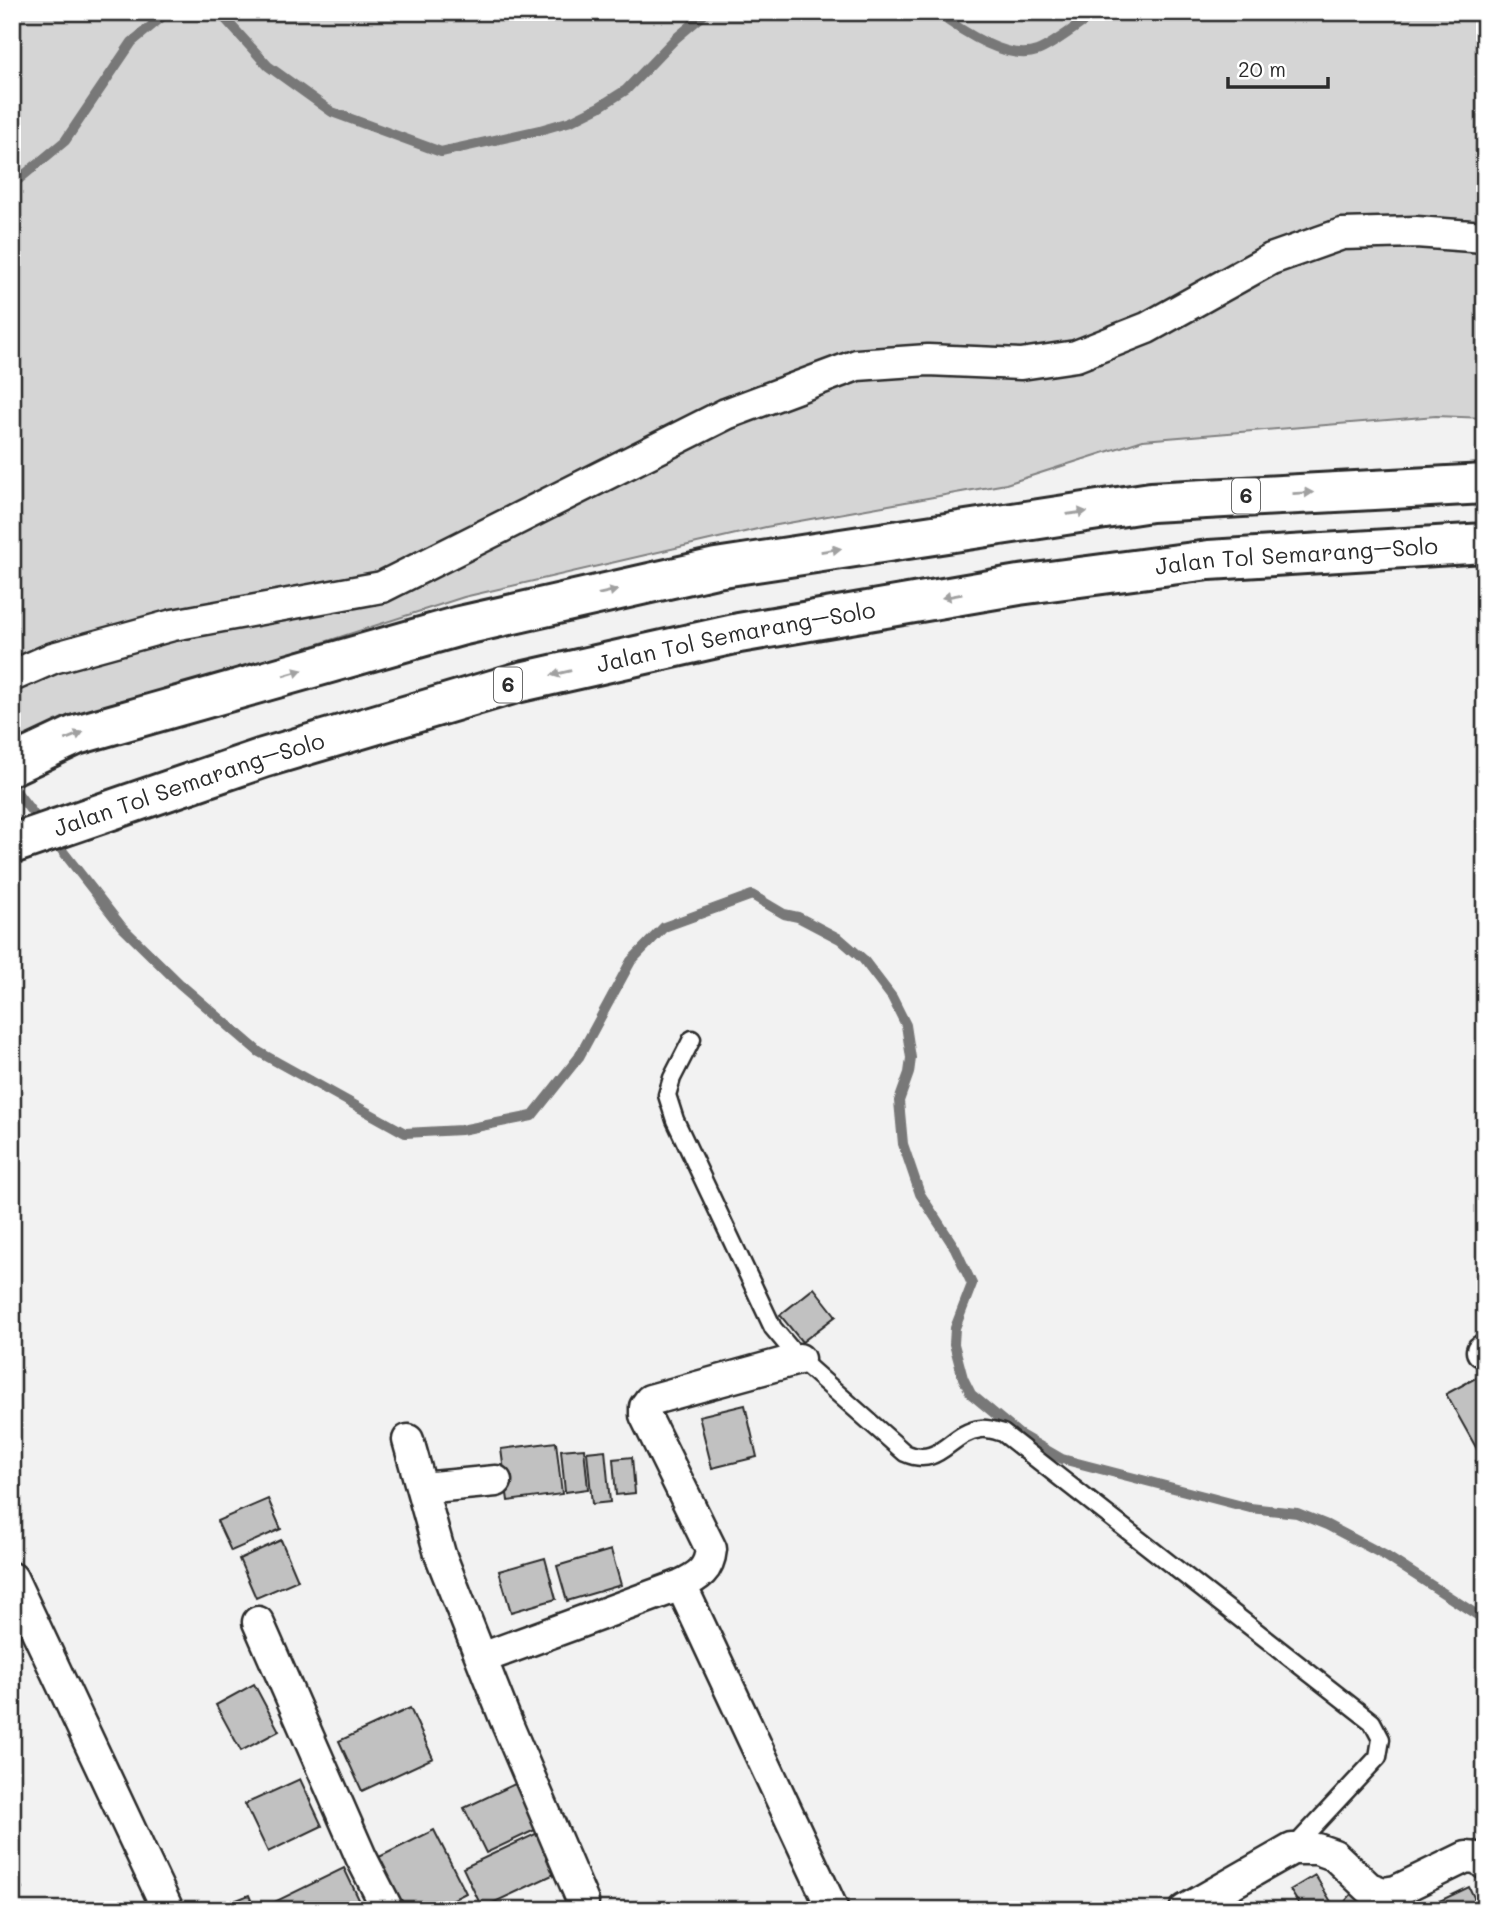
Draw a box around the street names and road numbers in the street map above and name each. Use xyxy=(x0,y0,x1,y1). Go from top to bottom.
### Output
road number: 6 xyxy=(1232,478,1260,514)
street label: Jalan Tol Semarang–Solo xyxy=(1153,530,1439,581)
street label: Jalan Tol Semarang–Solo xyxy=(593,594,877,679)
road number: 6 xyxy=(494,668,522,702)
street label: Jalan Tol Semarang–Solo xyxy=(50,725,328,843)

